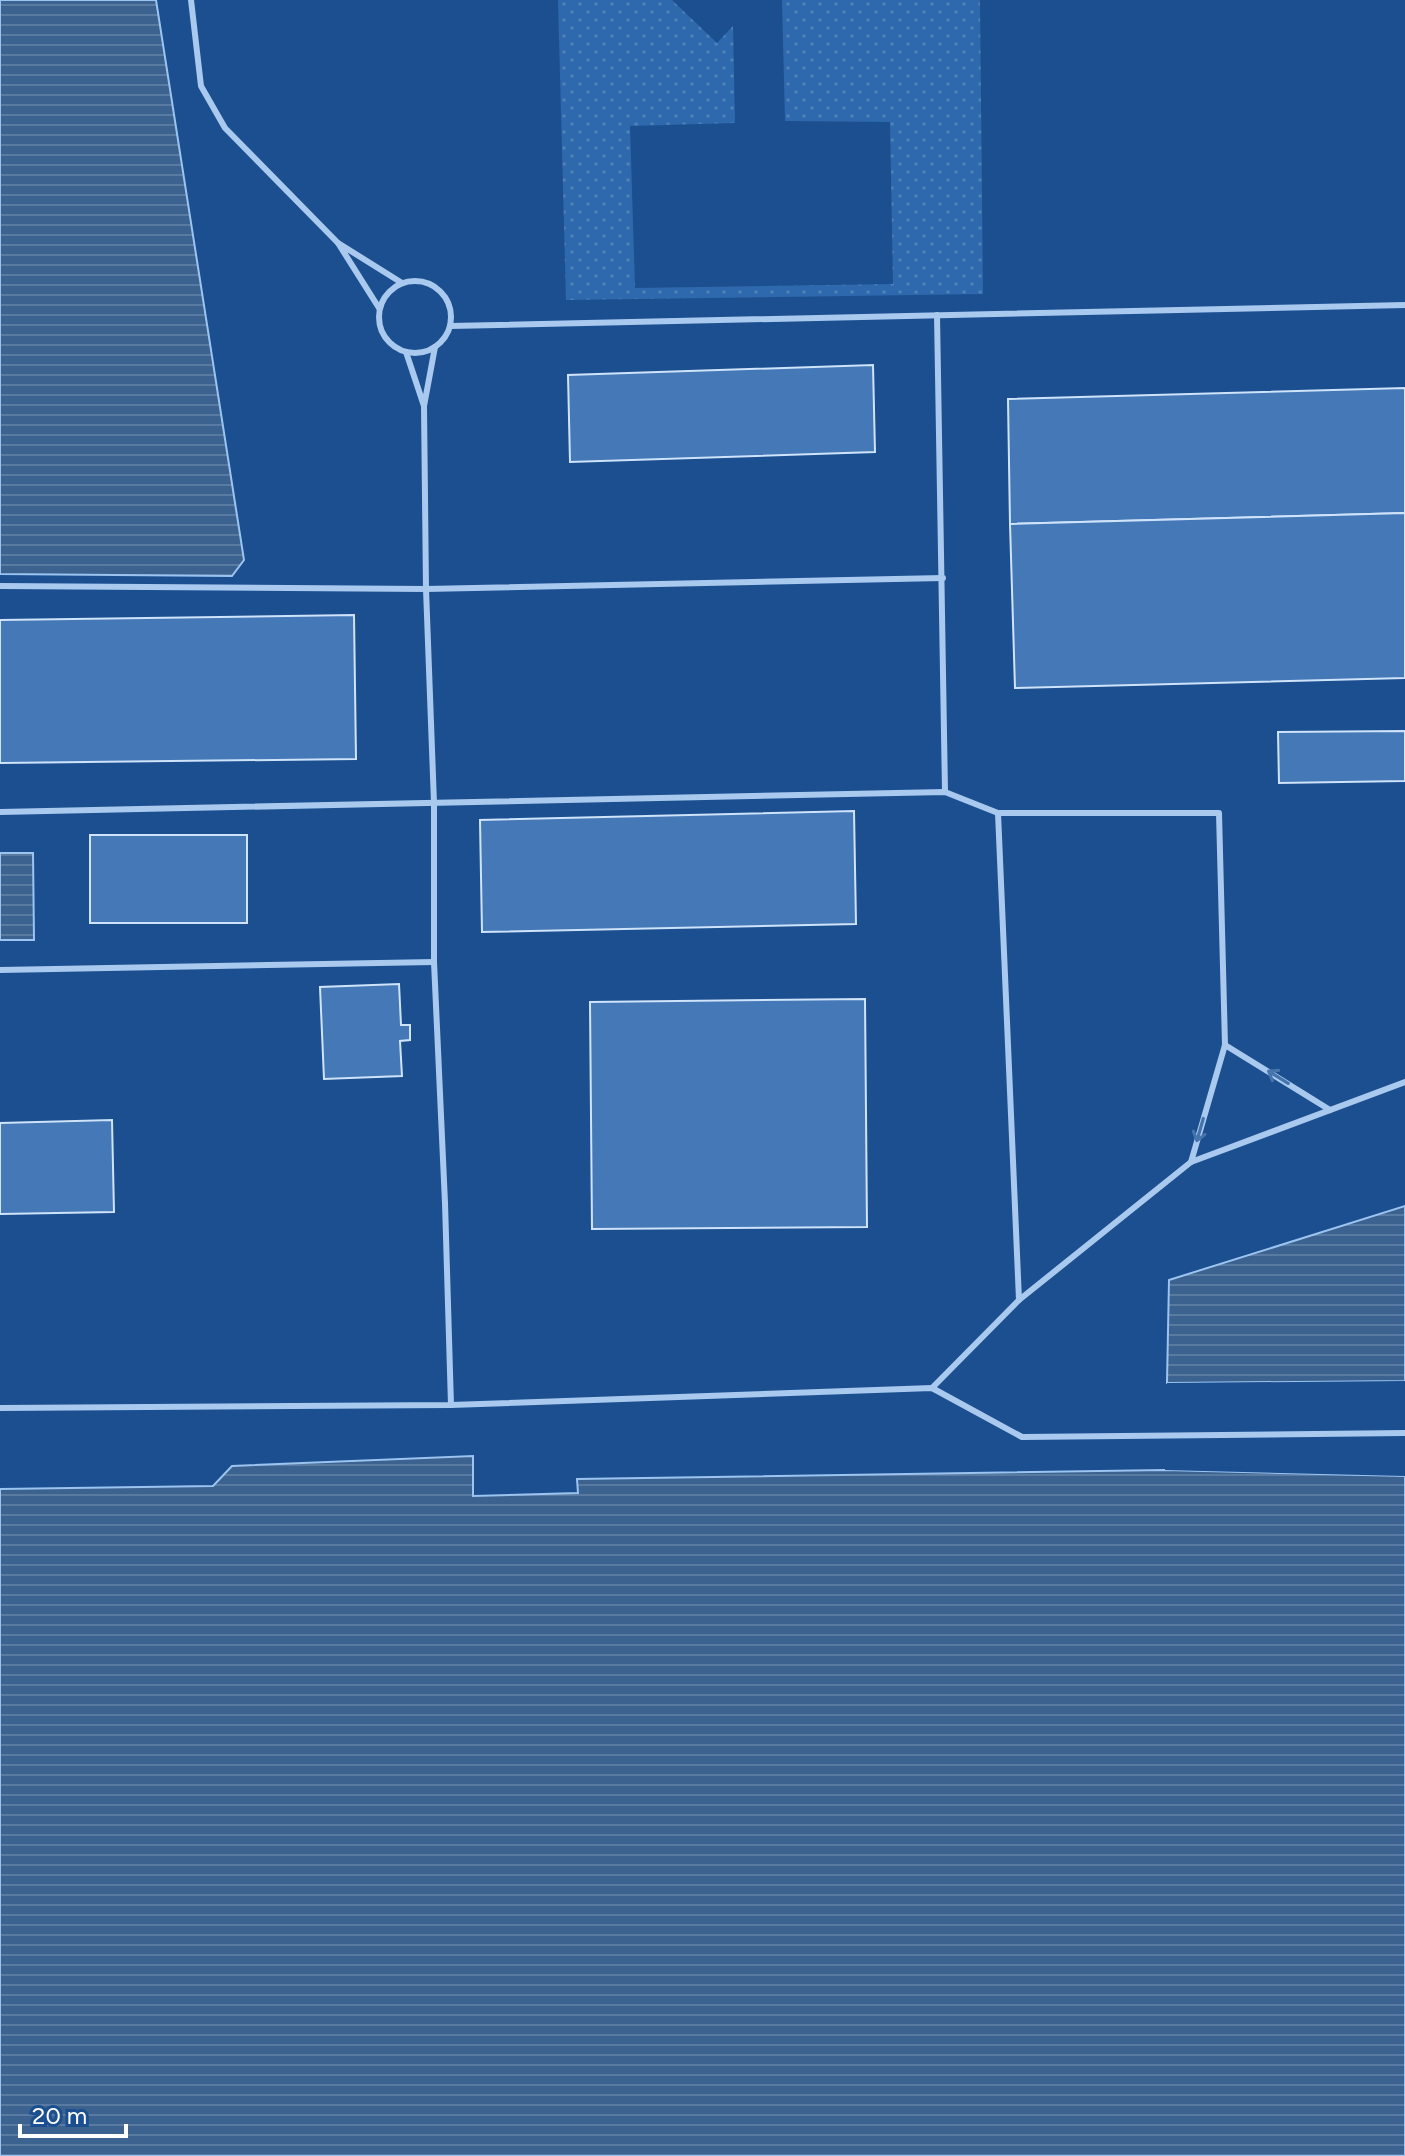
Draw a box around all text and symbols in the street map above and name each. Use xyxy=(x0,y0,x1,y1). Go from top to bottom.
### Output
one-way arrow xyxy=(1267,1069,1289,1086)
one-way arrow xyxy=(1192,1117,1206,1142)
scale bar xyxy=(20,2088,126,2138)
text: 20 m xyxy=(32,2101,87,2130)

